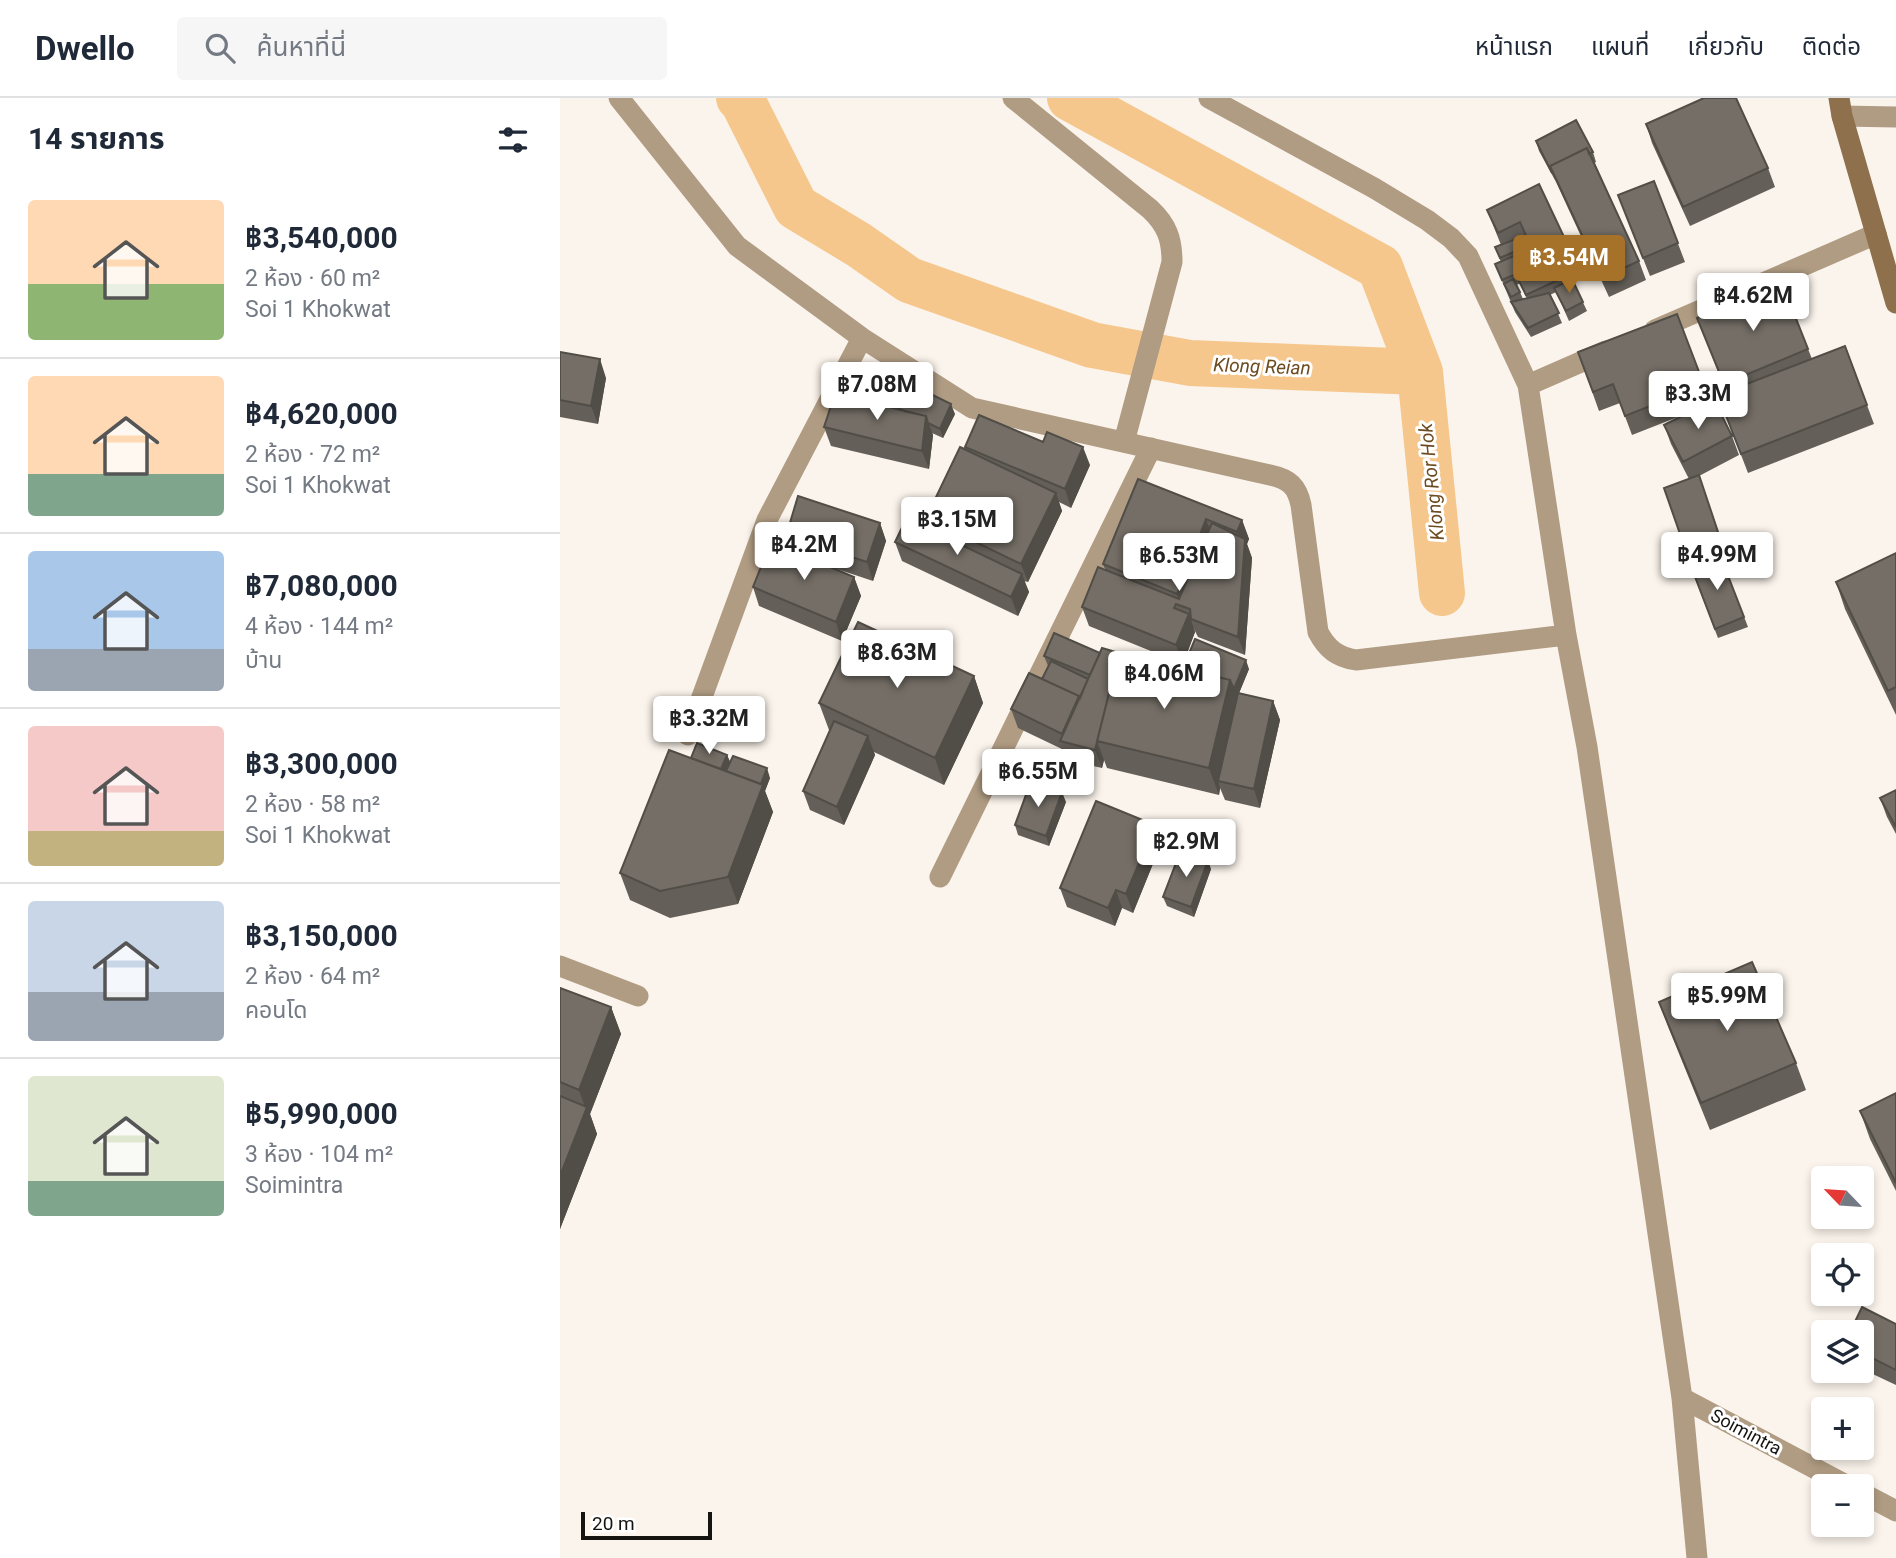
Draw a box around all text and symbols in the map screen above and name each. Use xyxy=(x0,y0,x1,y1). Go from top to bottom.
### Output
search box xyxy=(177,17,667,80)
text: Dwello xyxy=(35,29,135,68)
icon: search xyxy=(201,29,239,67)
text: ค้นหาที่นี่ xyxy=(257,32,346,62)
text: หน้าแรก xyxy=(1475,33,1553,61)
text: แผนที่ xyxy=(1591,33,1649,61)
text: เกี่ยวกับ xyxy=(1687,33,1764,61)
text: ติดต่อ xyxy=(1802,33,1861,61)
text: 14 รายการ xyxy=(28,121,164,156)
icon: filters xyxy=(494,121,532,159)
text: ฿3,540,000 xyxy=(245,220,398,255)
icon: home xyxy=(84,228,168,312)
pin: ฿3.54M xyxy=(1512,236,1626,295)
text: ฿3.54M xyxy=(1529,244,1609,271)
text: 2 ห้อง · 60 m² xyxy=(245,265,380,292)
pin: ฿4.62M xyxy=(1696,274,1810,333)
text: ฿4.62M xyxy=(1713,282,1793,309)
text: Soi 1 Khokwat xyxy=(245,296,391,323)
water label: Klong Reian xyxy=(1213,353,1311,380)
pin: ฿7.08M xyxy=(820,362,934,422)
text: ฿7.08M xyxy=(837,371,917,398)
pin: ฿3.3M xyxy=(1649,372,1747,431)
text: ฿3.3M xyxy=(1665,380,1731,407)
text: ฿4,620,000 xyxy=(245,396,398,431)
icon: home xyxy=(84,404,168,488)
water label: Klong Ror Hok xyxy=(1414,422,1449,542)
text: 2 ห้อง · 72 m² xyxy=(245,441,380,468)
text: Soi 1 Khokwat xyxy=(245,472,391,499)
pin: ฿3.15M xyxy=(900,498,1014,557)
text: ฿3.15M xyxy=(917,506,997,533)
pin: ฿4.2M xyxy=(755,522,853,582)
text: ฿4.2M xyxy=(771,531,837,558)
pin: ฿4.99M xyxy=(1660,532,1774,592)
pin: ฿6.53M xyxy=(1122,533,1236,593)
text: ฿4.99M xyxy=(1677,541,1757,568)
text: ฿6.53M xyxy=(1139,542,1219,569)
text: ฿7,080,000 xyxy=(245,568,398,603)
icon: home xyxy=(84,579,168,663)
text: 4 ห้อง · 144 m² xyxy=(245,613,393,640)
pin: ฿8.63M xyxy=(840,630,954,690)
text: ฿8.63M xyxy=(857,639,937,666)
text: บ้าน xyxy=(245,647,282,674)
pin: ฿4.06M xyxy=(1107,652,1221,711)
text: ฿4.06M xyxy=(1124,660,1204,687)
pin: ฿3.32M xyxy=(652,696,766,756)
text: ฿3.32M xyxy=(669,705,749,732)
text: ฿3,300,000 xyxy=(245,746,398,781)
pin: ฿6.55M xyxy=(981,750,1095,809)
icon: home xyxy=(84,754,168,838)
text: ฿6.55M xyxy=(998,758,1078,785)
text: 2 ห้อง · 58 m² xyxy=(245,791,380,818)
pin: ฿2.9M xyxy=(1137,820,1235,879)
text: Soi 1 Khokwat xyxy=(245,822,391,849)
text: ฿2.9M xyxy=(1153,828,1219,855)
text: ฿3,150,000 xyxy=(245,918,398,953)
icon: home xyxy=(84,929,168,1013)
text: 2 ห้อง · 64 m² xyxy=(245,963,380,990)
pin: ฿5.99M xyxy=(1670,974,1784,1033)
text: ฿5.99M xyxy=(1687,982,1767,1009)
text: คอนโด xyxy=(245,997,307,1024)
text: ฿5,990,000 xyxy=(245,1096,398,1131)
icon: home xyxy=(84,1104,168,1188)
text: 3 ห้อง · 104 m² xyxy=(245,1141,393,1168)
north arrow xyxy=(1811,1166,1874,1228)
map controls xyxy=(1811,1166,1874,1537)
text: Soimintra xyxy=(245,1172,343,1199)
button: locate xyxy=(1811,1243,1874,1306)
button: layers xyxy=(1811,1320,1874,1383)
button: + xyxy=(1811,1397,1874,1460)
street label: Soimintra xyxy=(1707,1404,1785,1459)
button: − xyxy=(1811,1474,1874,1537)
scale bar xyxy=(581,1509,712,1541)
text: 20 m xyxy=(592,1512,635,1535)

